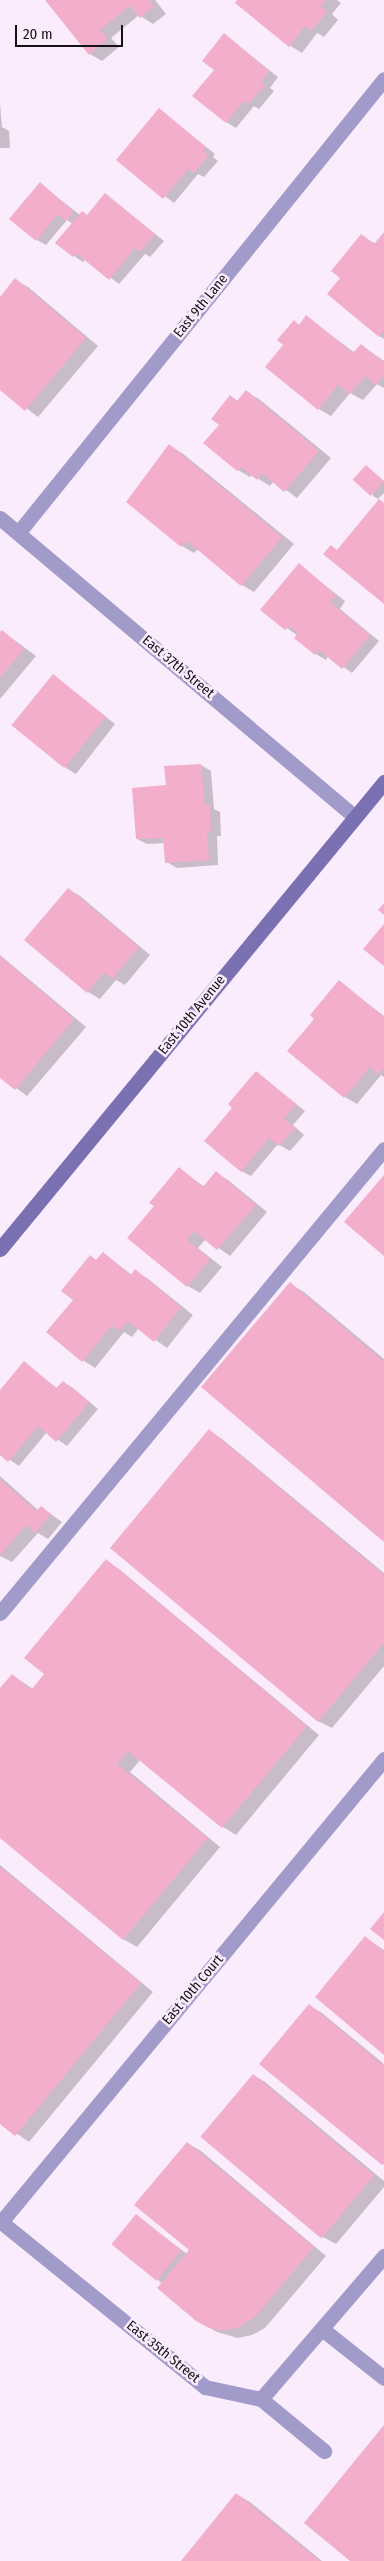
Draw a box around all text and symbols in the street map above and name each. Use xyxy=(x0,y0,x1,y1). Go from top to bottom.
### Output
scale bar xyxy=(18,15,125,47)
text: 20 m xyxy=(23,25,53,43)
street label: East 9th Lane xyxy=(170,271,232,341)
street label: East 37th Street xyxy=(139,632,217,702)
street label: East 10th Avenue xyxy=(155,972,229,1058)
street label: East 10th Court xyxy=(159,1952,227,2028)
street label: East 35th Street xyxy=(123,2317,203,2387)

